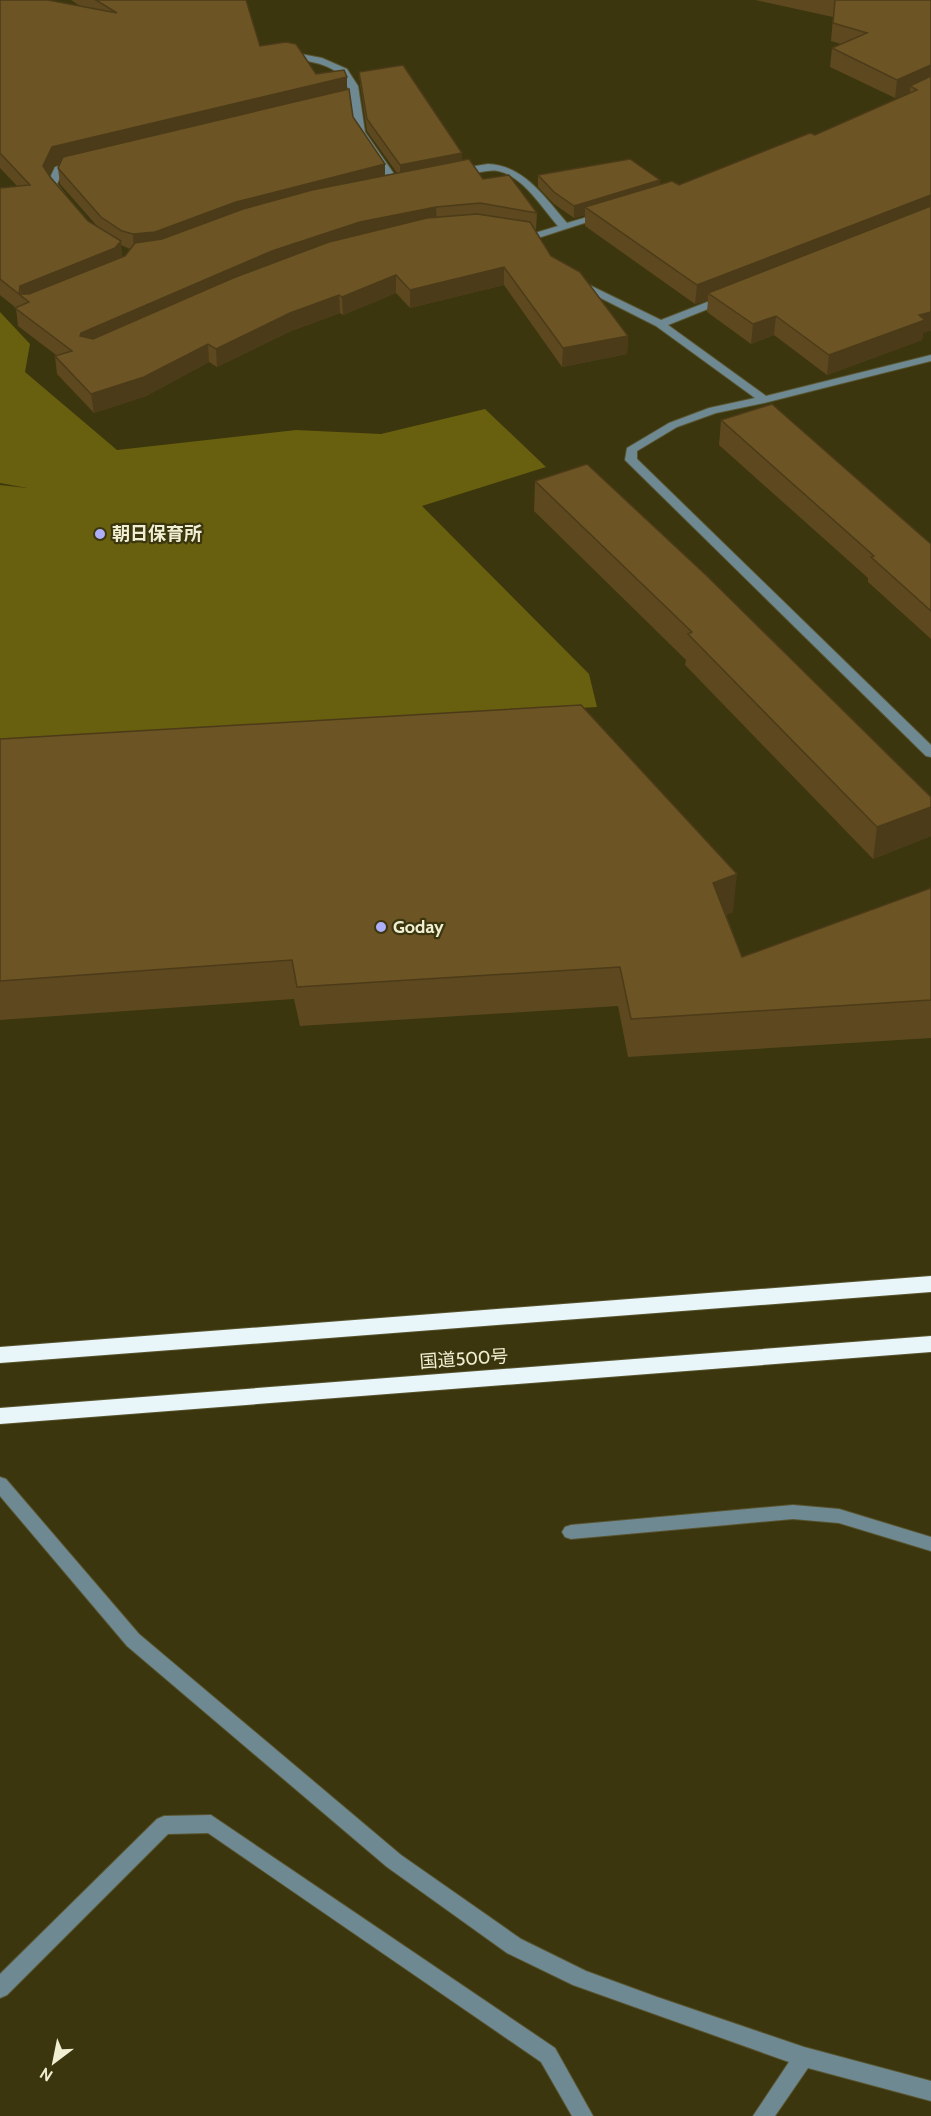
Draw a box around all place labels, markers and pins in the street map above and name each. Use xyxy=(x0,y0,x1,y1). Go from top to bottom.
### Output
place label: 朝日保育所 xyxy=(112,523,202,545)
marker: 朝日保育所 xyxy=(93,527,107,541)
place label: Goday xyxy=(393,916,444,938)
marker: Goday xyxy=(374,920,388,934)

